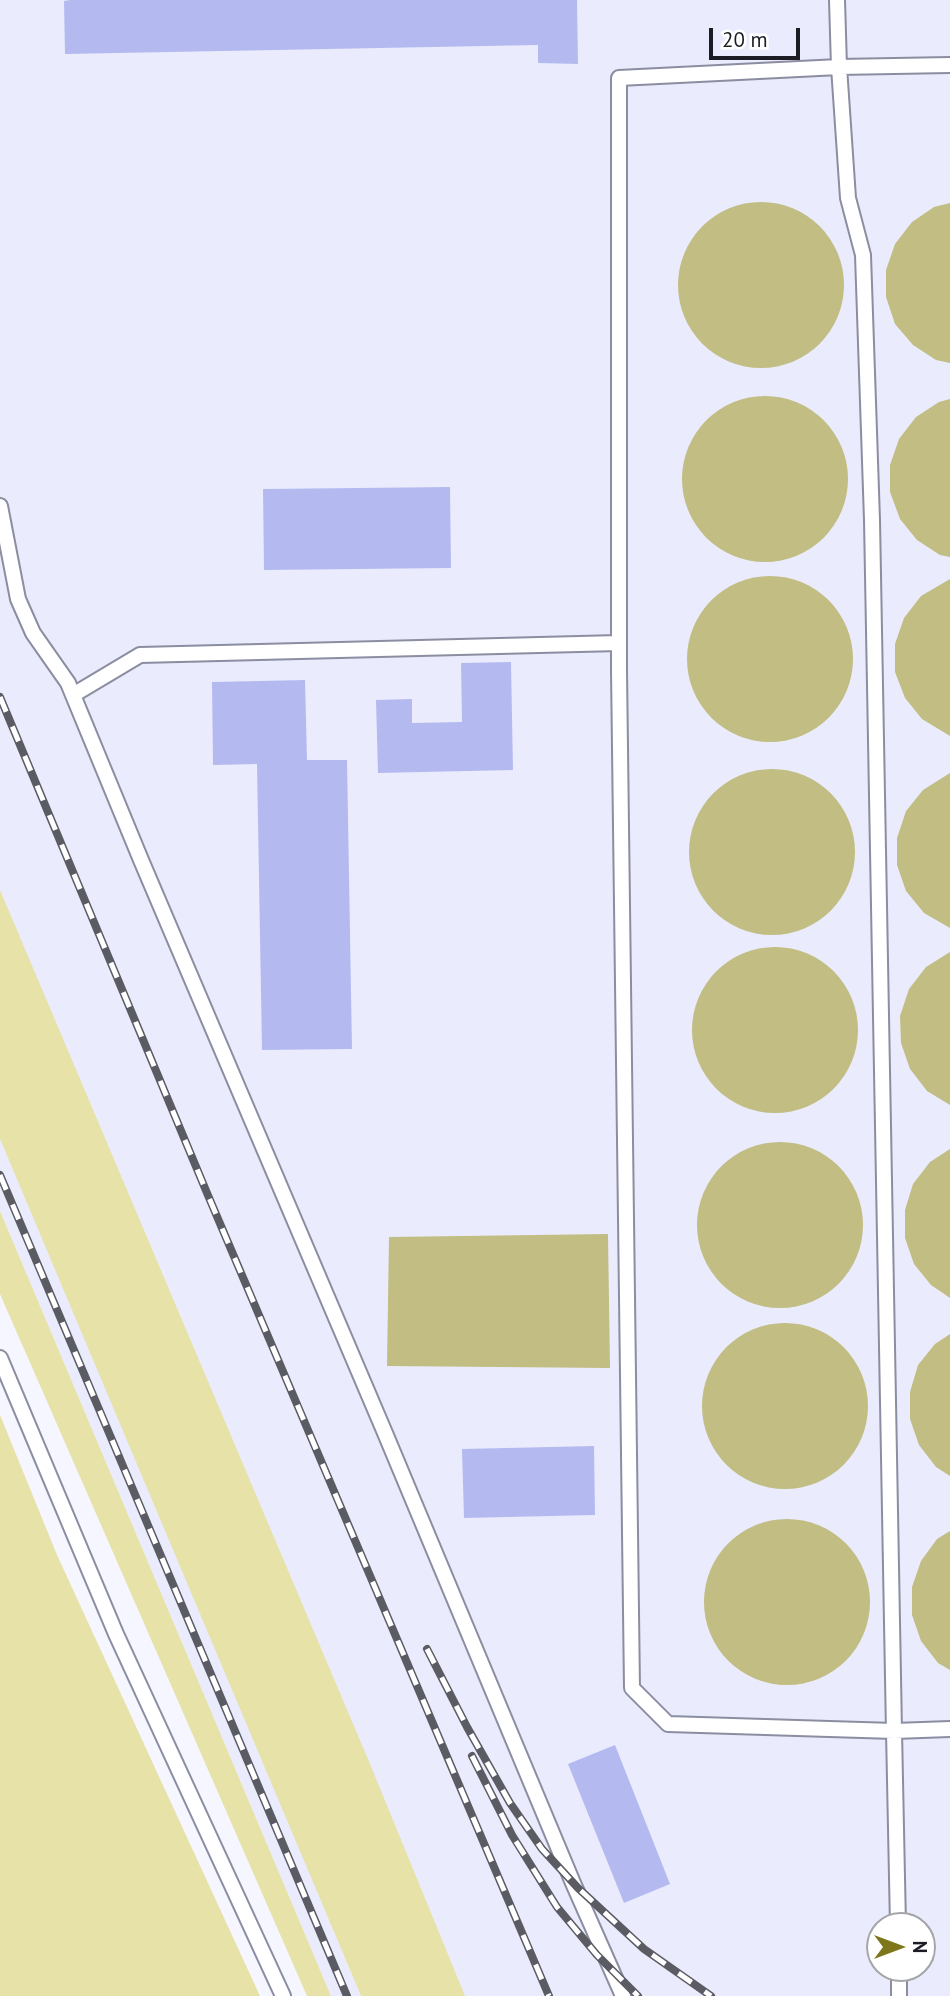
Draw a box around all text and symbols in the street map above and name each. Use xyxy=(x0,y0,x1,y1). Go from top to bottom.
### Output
scale bar xyxy=(712,14,803,58)
text: 20 m xyxy=(722,26,768,53)
north arrow xyxy=(866,1912,936,1982)
text: N xyxy=(908,1941,932,1953)

